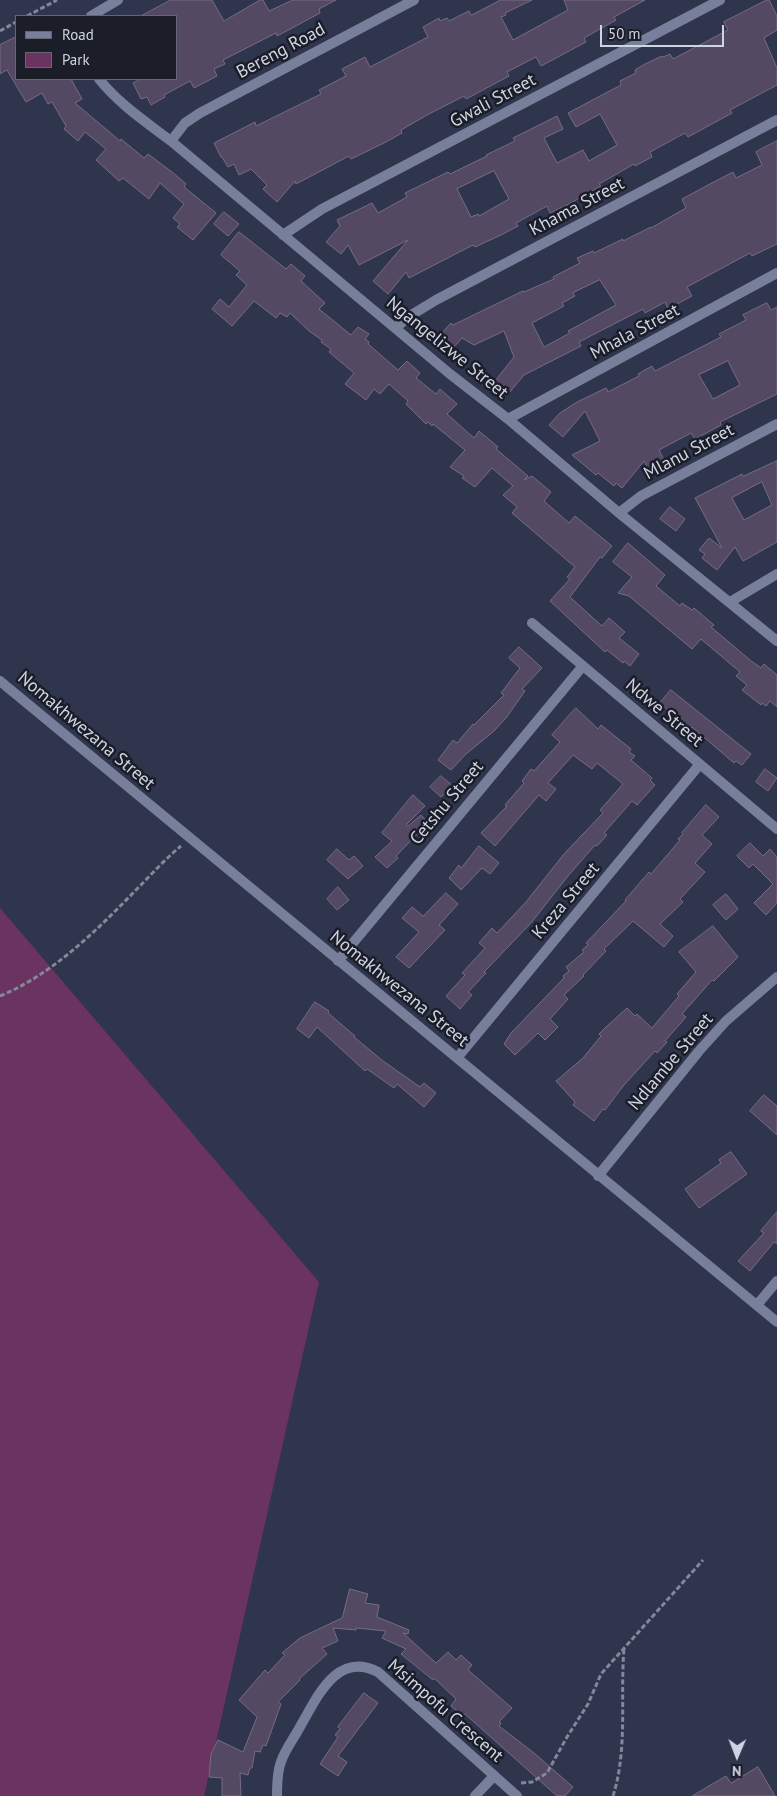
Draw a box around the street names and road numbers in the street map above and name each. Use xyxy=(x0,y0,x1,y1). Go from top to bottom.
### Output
street label: Bereng Road xyxy=(233,19,329,83)
street label: Gwali Street xyxy=(446,69,540,133)
street label: Khama Street xyxy=(526,173,628,241)
street label: Ngangelizwe Street xyxy=(382,292,512,404)
street label: Mhala Street xyxy=(587,299,683,365)
street label: Mlanu Street xyxy=(640,419,738,485)
street label: Nomakhwezana Street xyxy=(13,667,159,795)
street label: Ndwe Street xyxy=(621,674,707,752)
street label: Cetshu Street xyxy=(406,757,488,849)
street label: Kreza Street xyxy=(528,858,604,944)
street label: Nomakhwezana Street xyxy=(325,926,473,1052)
street label: Ndlambe Street xyxy=(624,1009,718,1115)
street label: Msimpofu Crescent xyxy=(383,1655,507,1767)

